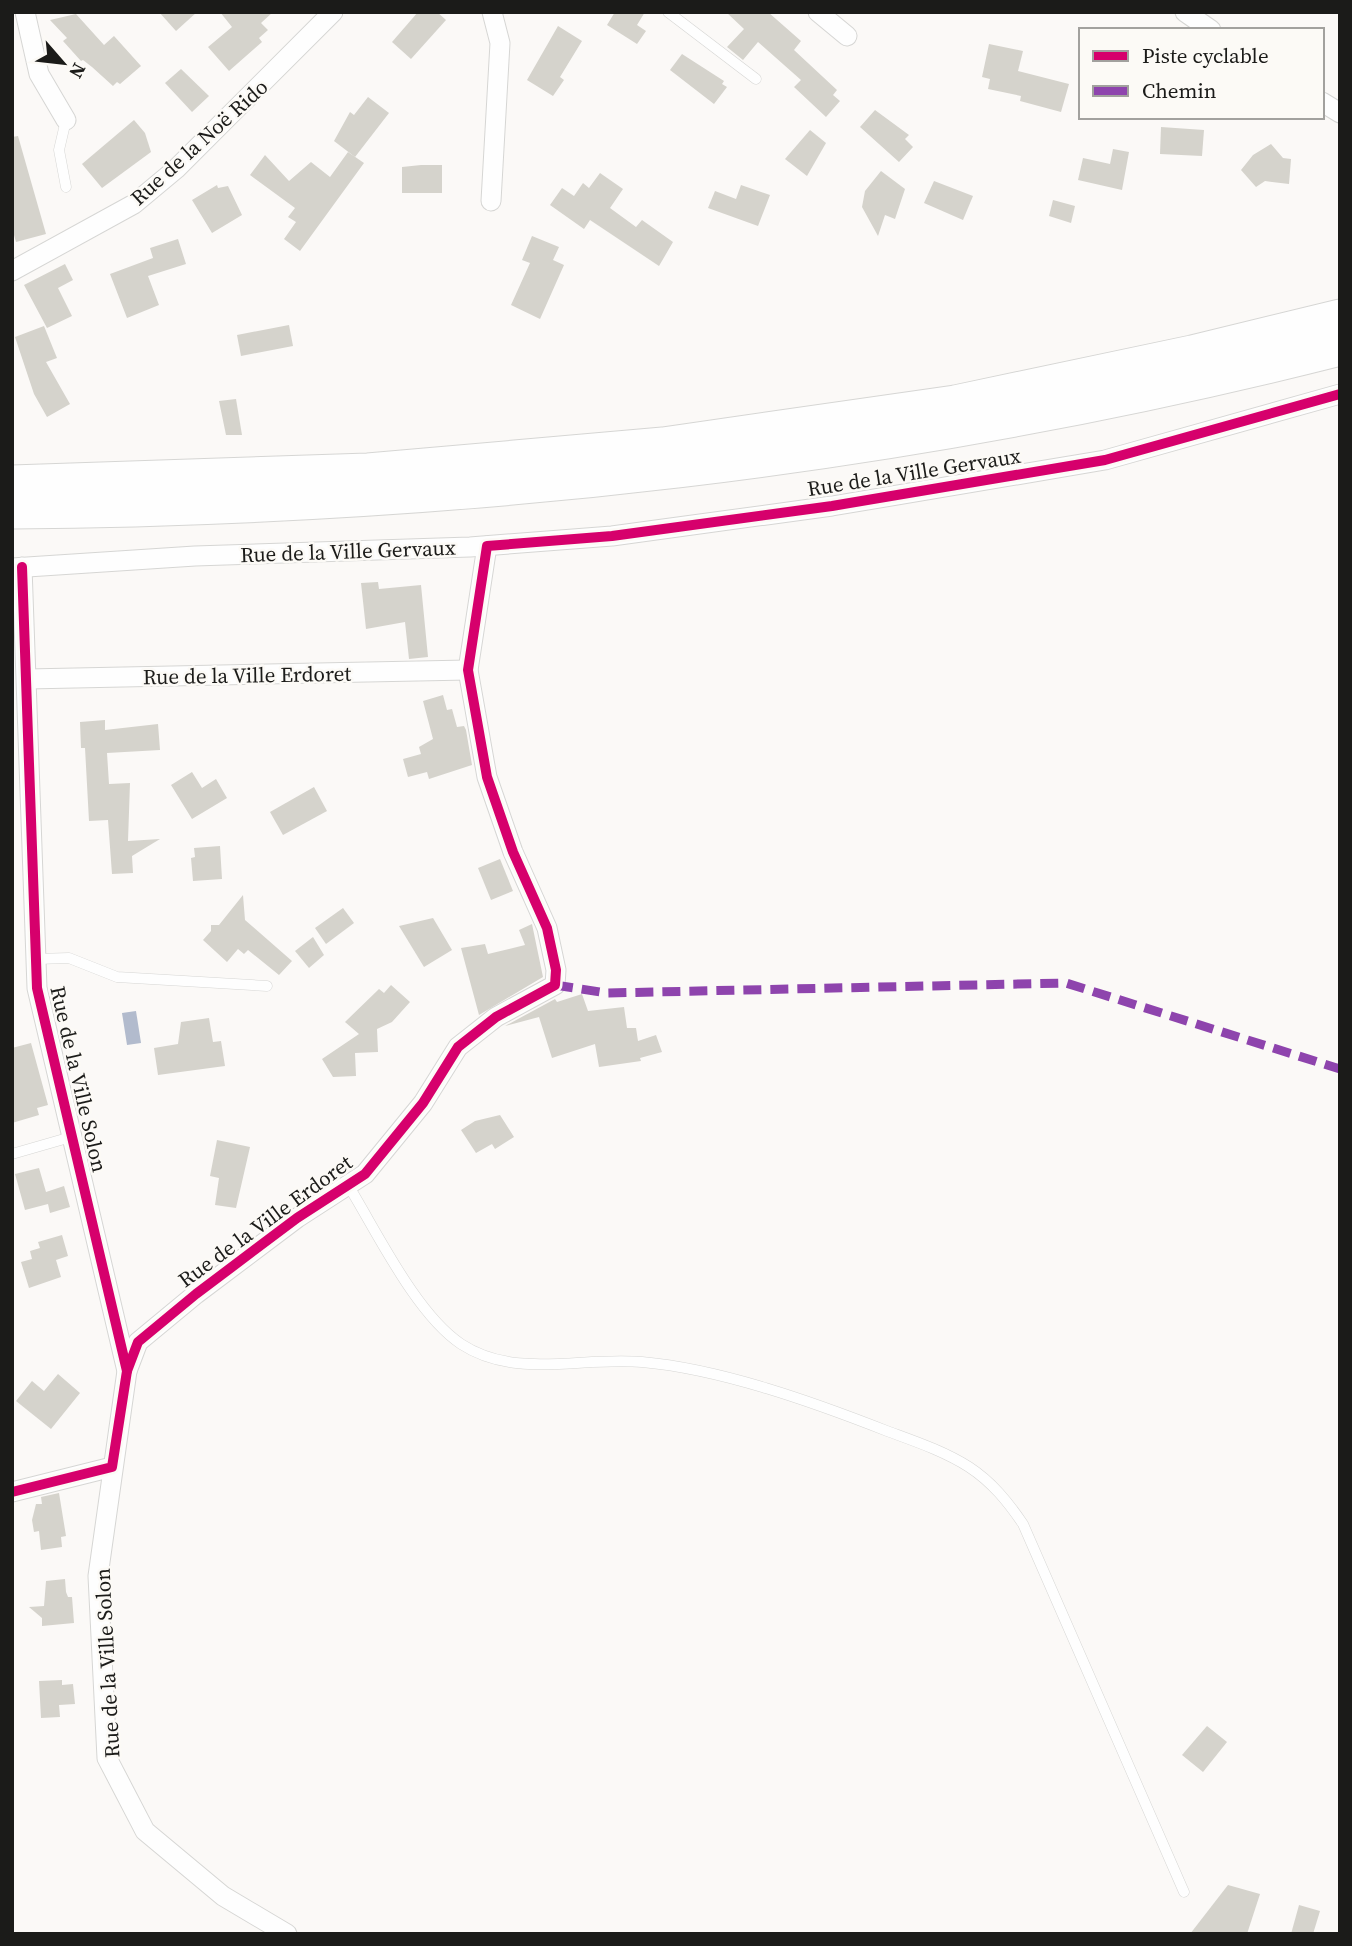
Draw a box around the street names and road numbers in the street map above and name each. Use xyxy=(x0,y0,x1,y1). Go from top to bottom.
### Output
street label: Rue de la Noë Rido xyxy=(124,72,274,212)
street label: Rue de la Ville Gervaux xyxy=(805,441,1023,503)
street label: Rue de la Ville Gervaux xyxy=(240,533,456,569)
street label: Rue de la Ville Erdoret xyxy=(143,659,352,691)
street label: Rue de la Ville Solon xyxy=(43,983,115,1175)
street label: Rue de la Ville Erdoret xyxy=(172,1148,358,1294)
street label: Rue de la Ville Solon xyxy=(88,1567,126,1759)

